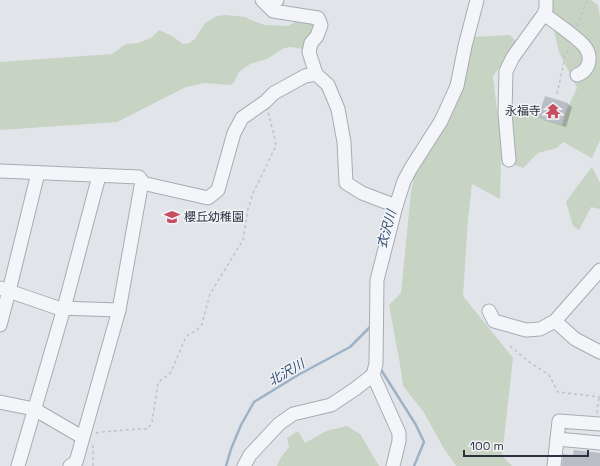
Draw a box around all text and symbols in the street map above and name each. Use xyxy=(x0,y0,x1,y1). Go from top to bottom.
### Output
temple icon: 永福寺 xyxy=(544,102,562,120)
place label: 永福寺 xyxy=(505,103,541,119)
water label: 衣沢川 xyxy=(373,206,401,250)
school or university icon: 櫻丘幼稚園 xyxy=(163,208,181,226)
place label: 櫻丘幼稚園 xyxy=(184,209,244,225)
water label: 北沢川 xyxy=(265,354,309,390)
scale bar xyxy=(464,432,588,458)
text: 100 m xyxy=(470,438,504,454)

